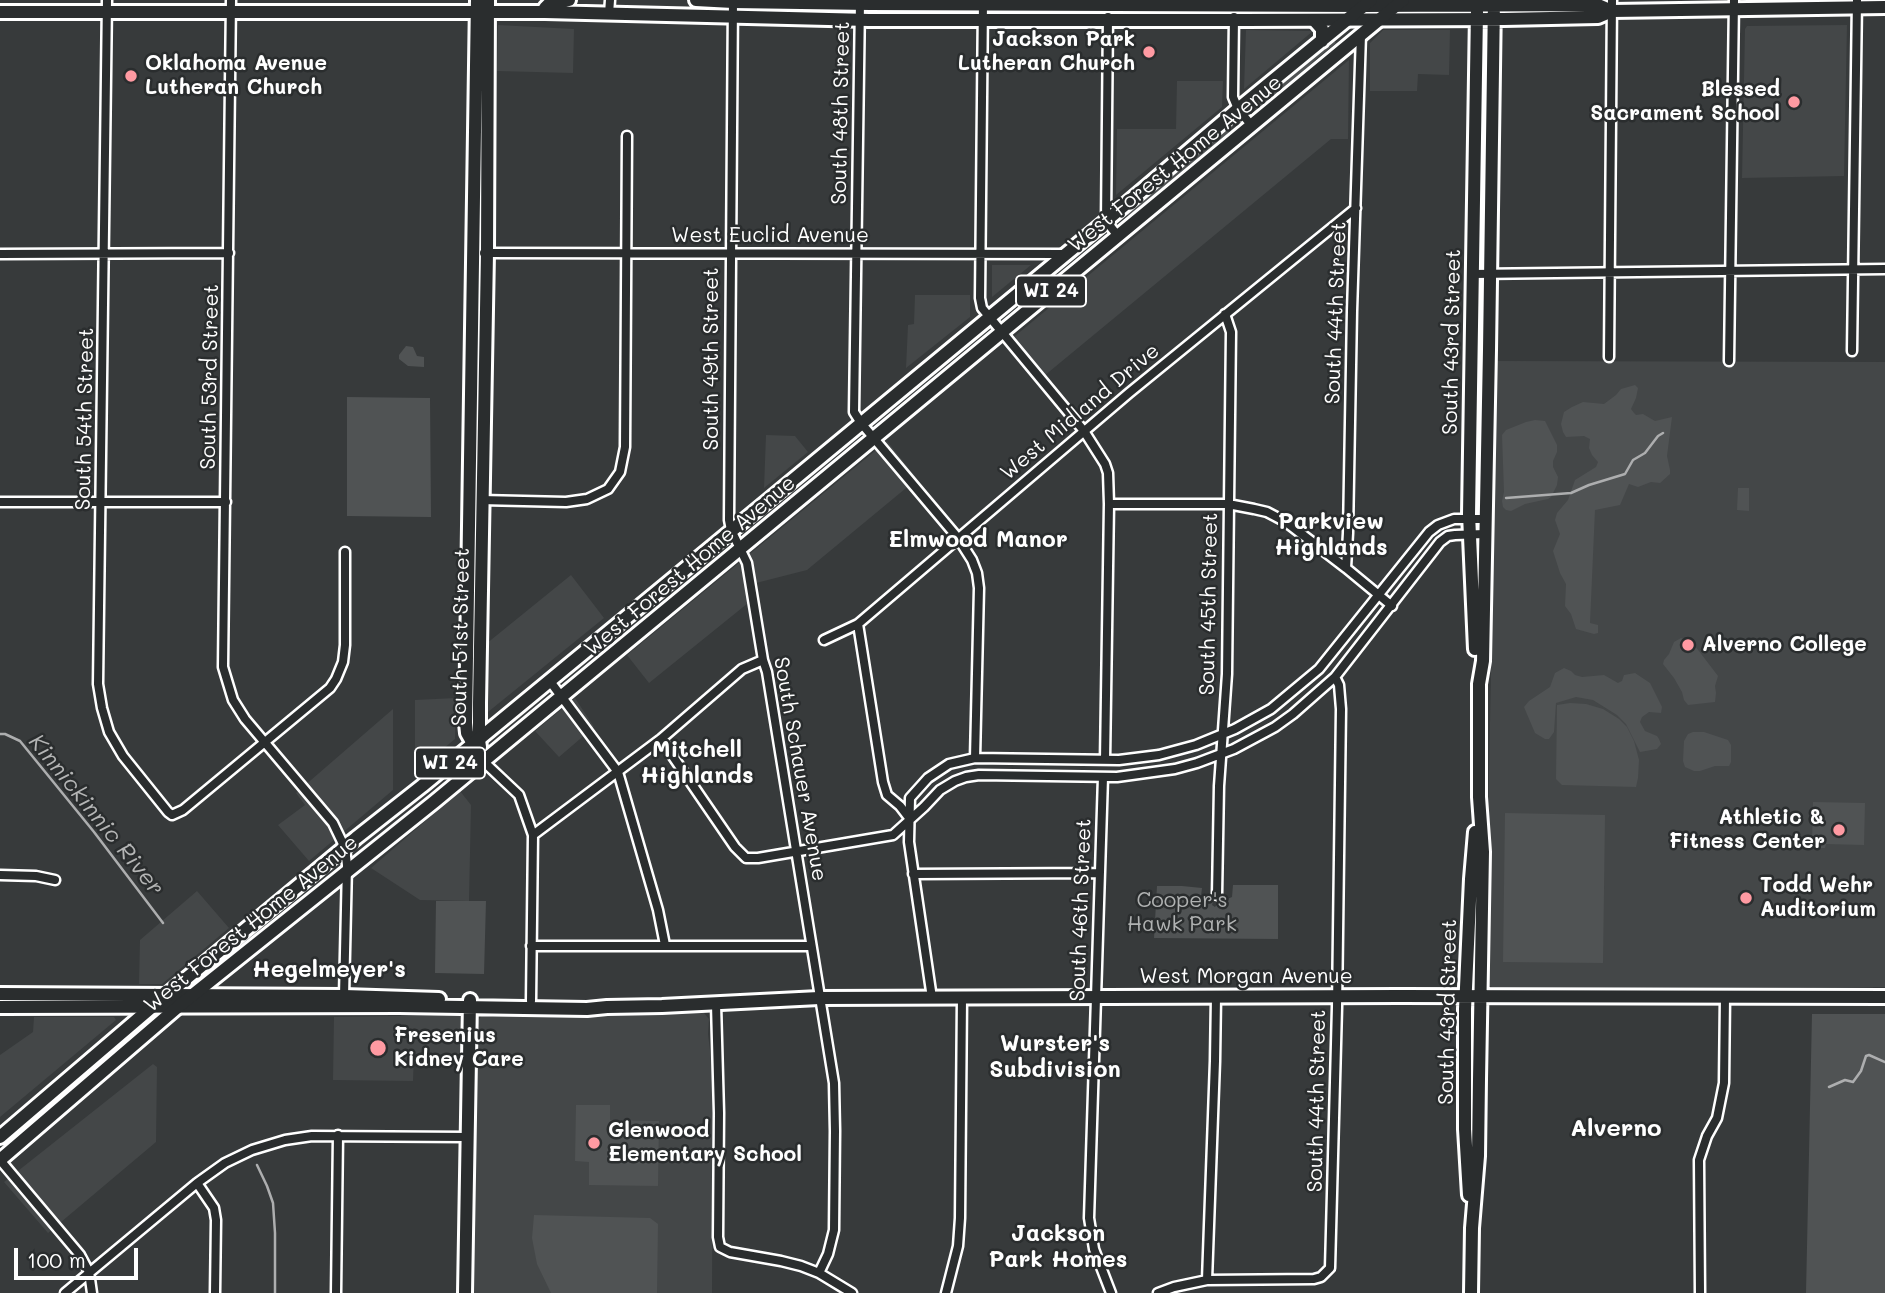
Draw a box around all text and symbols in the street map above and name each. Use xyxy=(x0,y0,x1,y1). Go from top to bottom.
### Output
street label: South 48th Street xyxy=(827,21,855,205)
place label: Jackson Park Lutheran Church xyxy=(958,27,1135,77)
marker: Jackson Park Lutheran Church xyxy=(1141,44,1157,60)
place label: Oklahoma Avenue Lutheran Church xyxy=(145,51,327,101)
marker: Oklahoma Avenue Lutheran Church xyxy=(123,68,139,84)
street label: West Forest Home Avenue xyxy=(1063,70,1287,258)
place label: Blessed Sacrament School xyxy=(1590,77,1780,127)
marker: Blessed Sacrament School xyxy=(1786,94,1802,110)
street label: South 44th Street xyxy=(1320,221,1352,405)
street label: West Euclid Avenue xyxy=(671,223,869,249)
street label: South 43rd Street xyxy=(1438,249,1466,435)
street label: South 49th Street xyxy=(699,268,725,450)
road number: WI 24 xyxy=(1016,276,1086,306)
street label: South 53rd Street xyxy=(196,284,224,470)
street label: South 54th Street xyxy=(71,327,99,511)
street label: West Midland Drive xyxy=(995,338,1165,486)
street label: West Forest Home Avenue xyxy=(579,470,801,662)
district label: Parkview Highlands xyxy=(1274,508,1388,562)
street label: South 45th Street xyxy=(1195,512,1223,696)
district label: Elmwood Manor xyxy=(888,526,1068,554)
street label: South 51st Street xyxy=(447,548,475,726)
place label: Alverno College xyxy=(1702,632,1867,658)
marker: Alverno College xyxy=(1680,637,1696,653)
street label: South Schauer Avenue xyxy=(768,655,832,883)
water label: Kinnickinnic River xyxy=(23,729,169,901)
district label: Mitchell Highlands xyxy=(640,736,754,790)
road number: WI 24 xyxy=(415,748,485,778)
place label: Athletic & Fitness Center xyxy=(1669,805,1825,855)
street label: South 46th Street xyxy=(1065,818,1097,1002)
marker: Athletic & Fitness Center xyxy=(1831,822,1847,838)
street label: West Forest Home Avenue xyxy=(139,830,363,1018)
place label: Todd Wehr Auditorium xyxy=(1760,873,1876,923)
park label: Cooper's Hawk Park xyxy=(1127,888,1237,938)
marker: Todd Wehr Auditorium xyxy=(1738,890,1754,906)
street label: South 43rd Street xyxy=(1434,919,1462,1105)
district label: Hegelmeyer's xyxy=(252,956,406,984)
street label: West Morgan Avenue xyxy=(1139,964,1353,990)
street label: South 44th Street xyxy=(1303,1009,1331,1193)
place label: Fresenius Kidney Care xyxy=(394,1023,524,1073)
district label: Wurster's Subdivision xyxy=(989,1030,1121,1084)
marker: Fresenius Kidney Care xyxy=(368,1038,388,1058)
district label: Alverno xyxy=(1570,1115,1662,1143)
place label: Glenwood Elementary School xyxy=(608,1118,802,1168)
marker: Glenwood Elementary School xyxy=(586,1135,602,1151)
district label: Jackson Park Homes xyxy=(989,1220,1127,1274)
scale bar xyxy=(18,1234,142,1278)
text: 100 m xyxy=(27,1246,86,1273)

